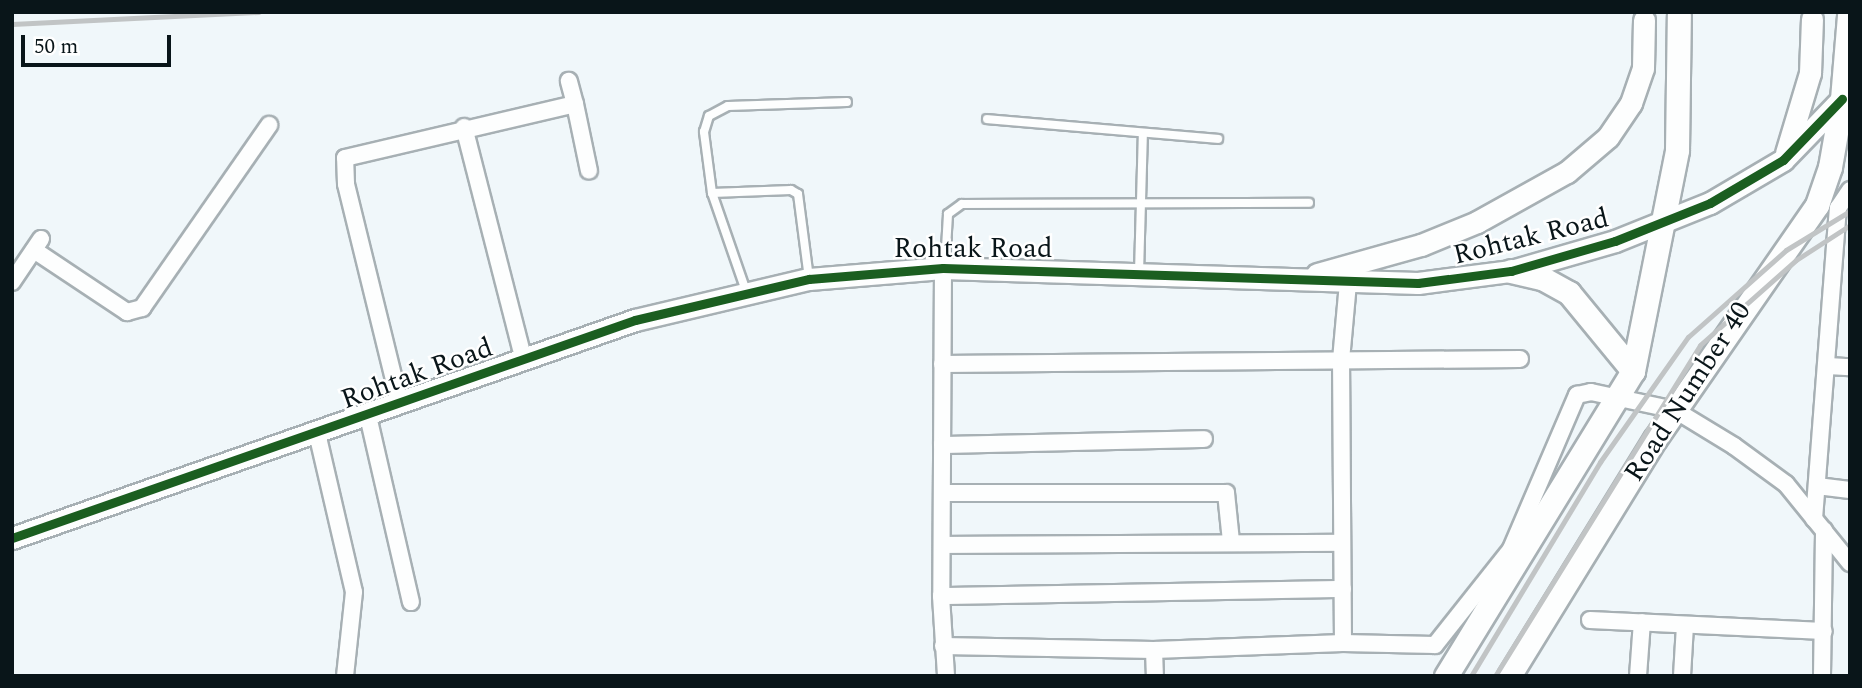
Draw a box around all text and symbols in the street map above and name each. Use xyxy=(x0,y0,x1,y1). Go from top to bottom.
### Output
scale bar xyxy=(24,21,175,65)
text: 50 m xyxy=(34,31,78,63)
street label: Rohtak Road xyxy=(1450,201,1612,273)
street label: Rohtak Road xyxy=(893,232,1053,266)
street label: Road Number 40 xyxy=(1617,296,1759,488)
street label: Rohtak Road xyxy=(336,331,498,417)

